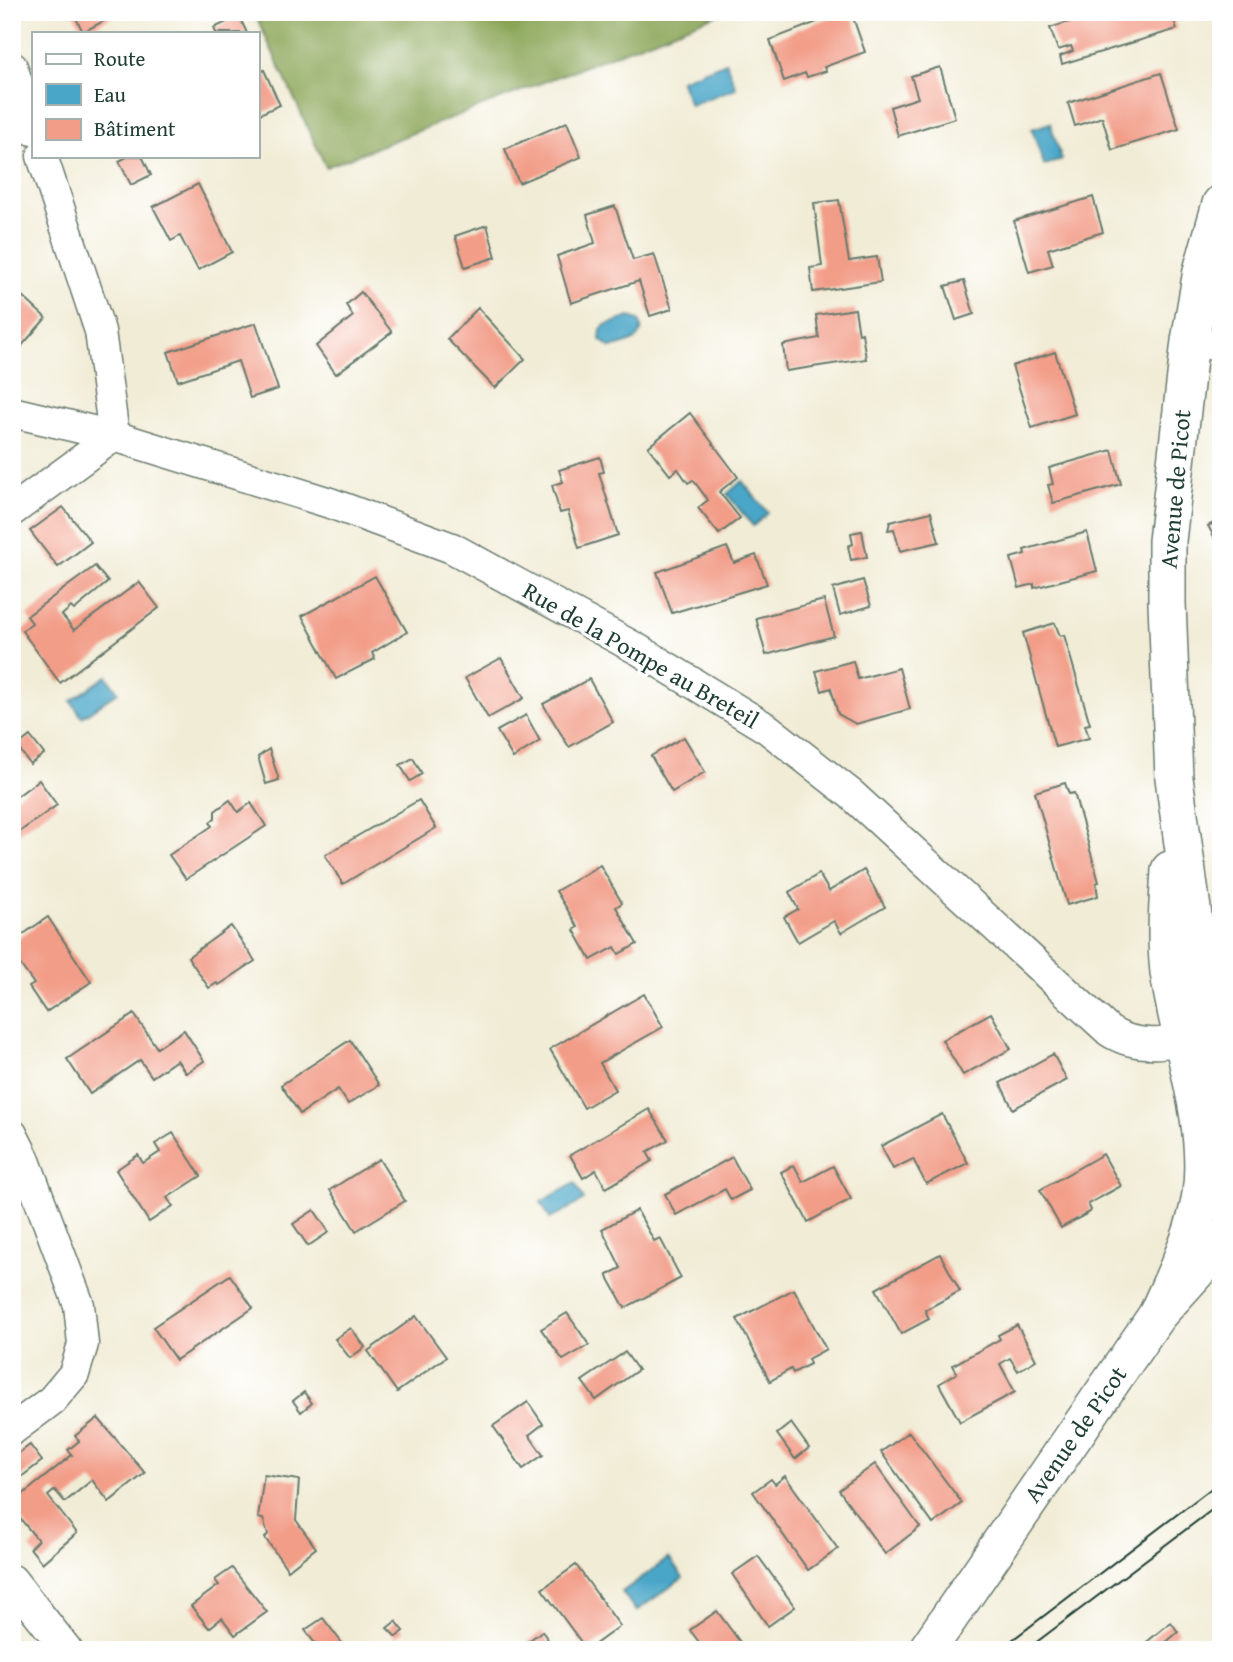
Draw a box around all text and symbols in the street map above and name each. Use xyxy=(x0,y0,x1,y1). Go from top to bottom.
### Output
legend xyxy=(32,32,259,158)
text: Route xyxy=(94,43,146,74)
text: Eau xyxy=(94,79,127,110)
text: Bâtiment xyxy=(94,113,176,144)
street label: Avenue de Picot xyxy=(1151,408,1199,570)
street label: Rue de la Pompe au Breteil xyxy=(516,573,766,737)
street label: Avenue de Picot xyxy=(1015,1358,1135,1509)

